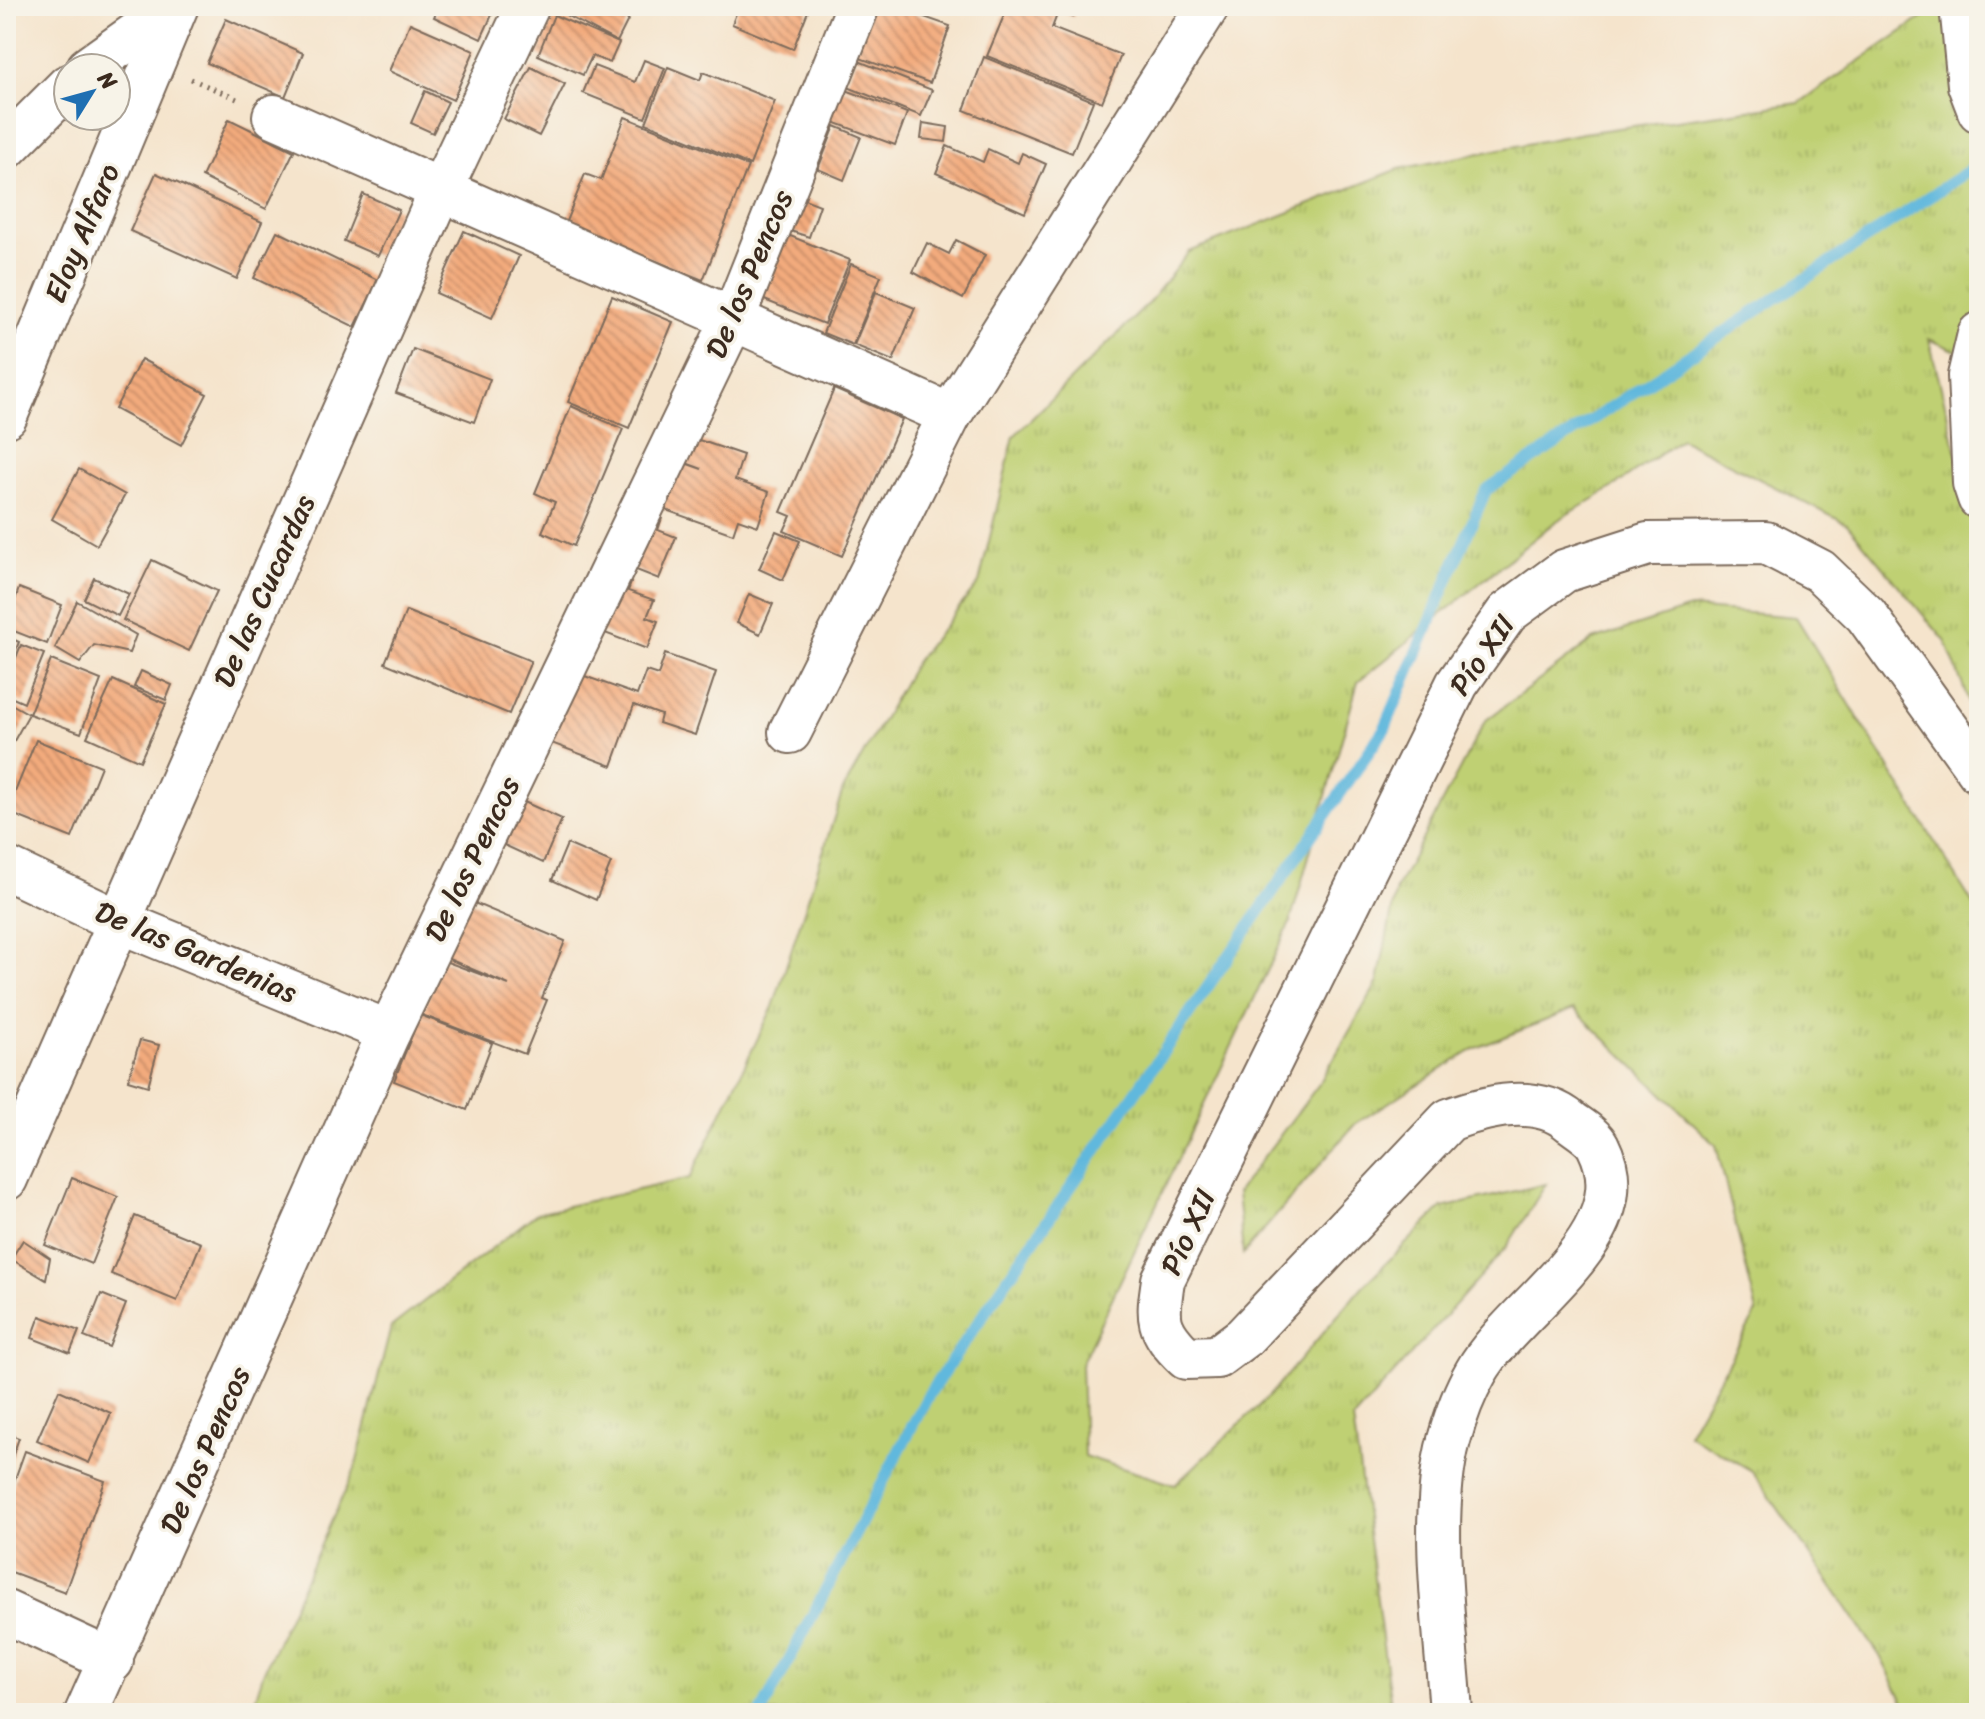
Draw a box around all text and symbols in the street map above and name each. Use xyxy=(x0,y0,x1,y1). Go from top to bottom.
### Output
north arrow xyxy=(52,52,132,132)
text: N xyxy=(87,62,128,99)
street label: Eloy Alfaro xyxy=(28,154,136,311)
street label: De los Pencos xyxy=(689,181,809,367)
street label: De las Cucardas xyxy=(197,485,331,696)
street label: Pío XII xyxy=(1434,602,1530,708)
street label: De los Pencos xyxy=(408,766,536,952)
street label: De las Gardenias xyxy=(86,885,306,1019)
street label: Pío XII xyxy=(1144,1180,1232,1284)
street label: De los Pencos xyxy=(144,1357,266,1543)

